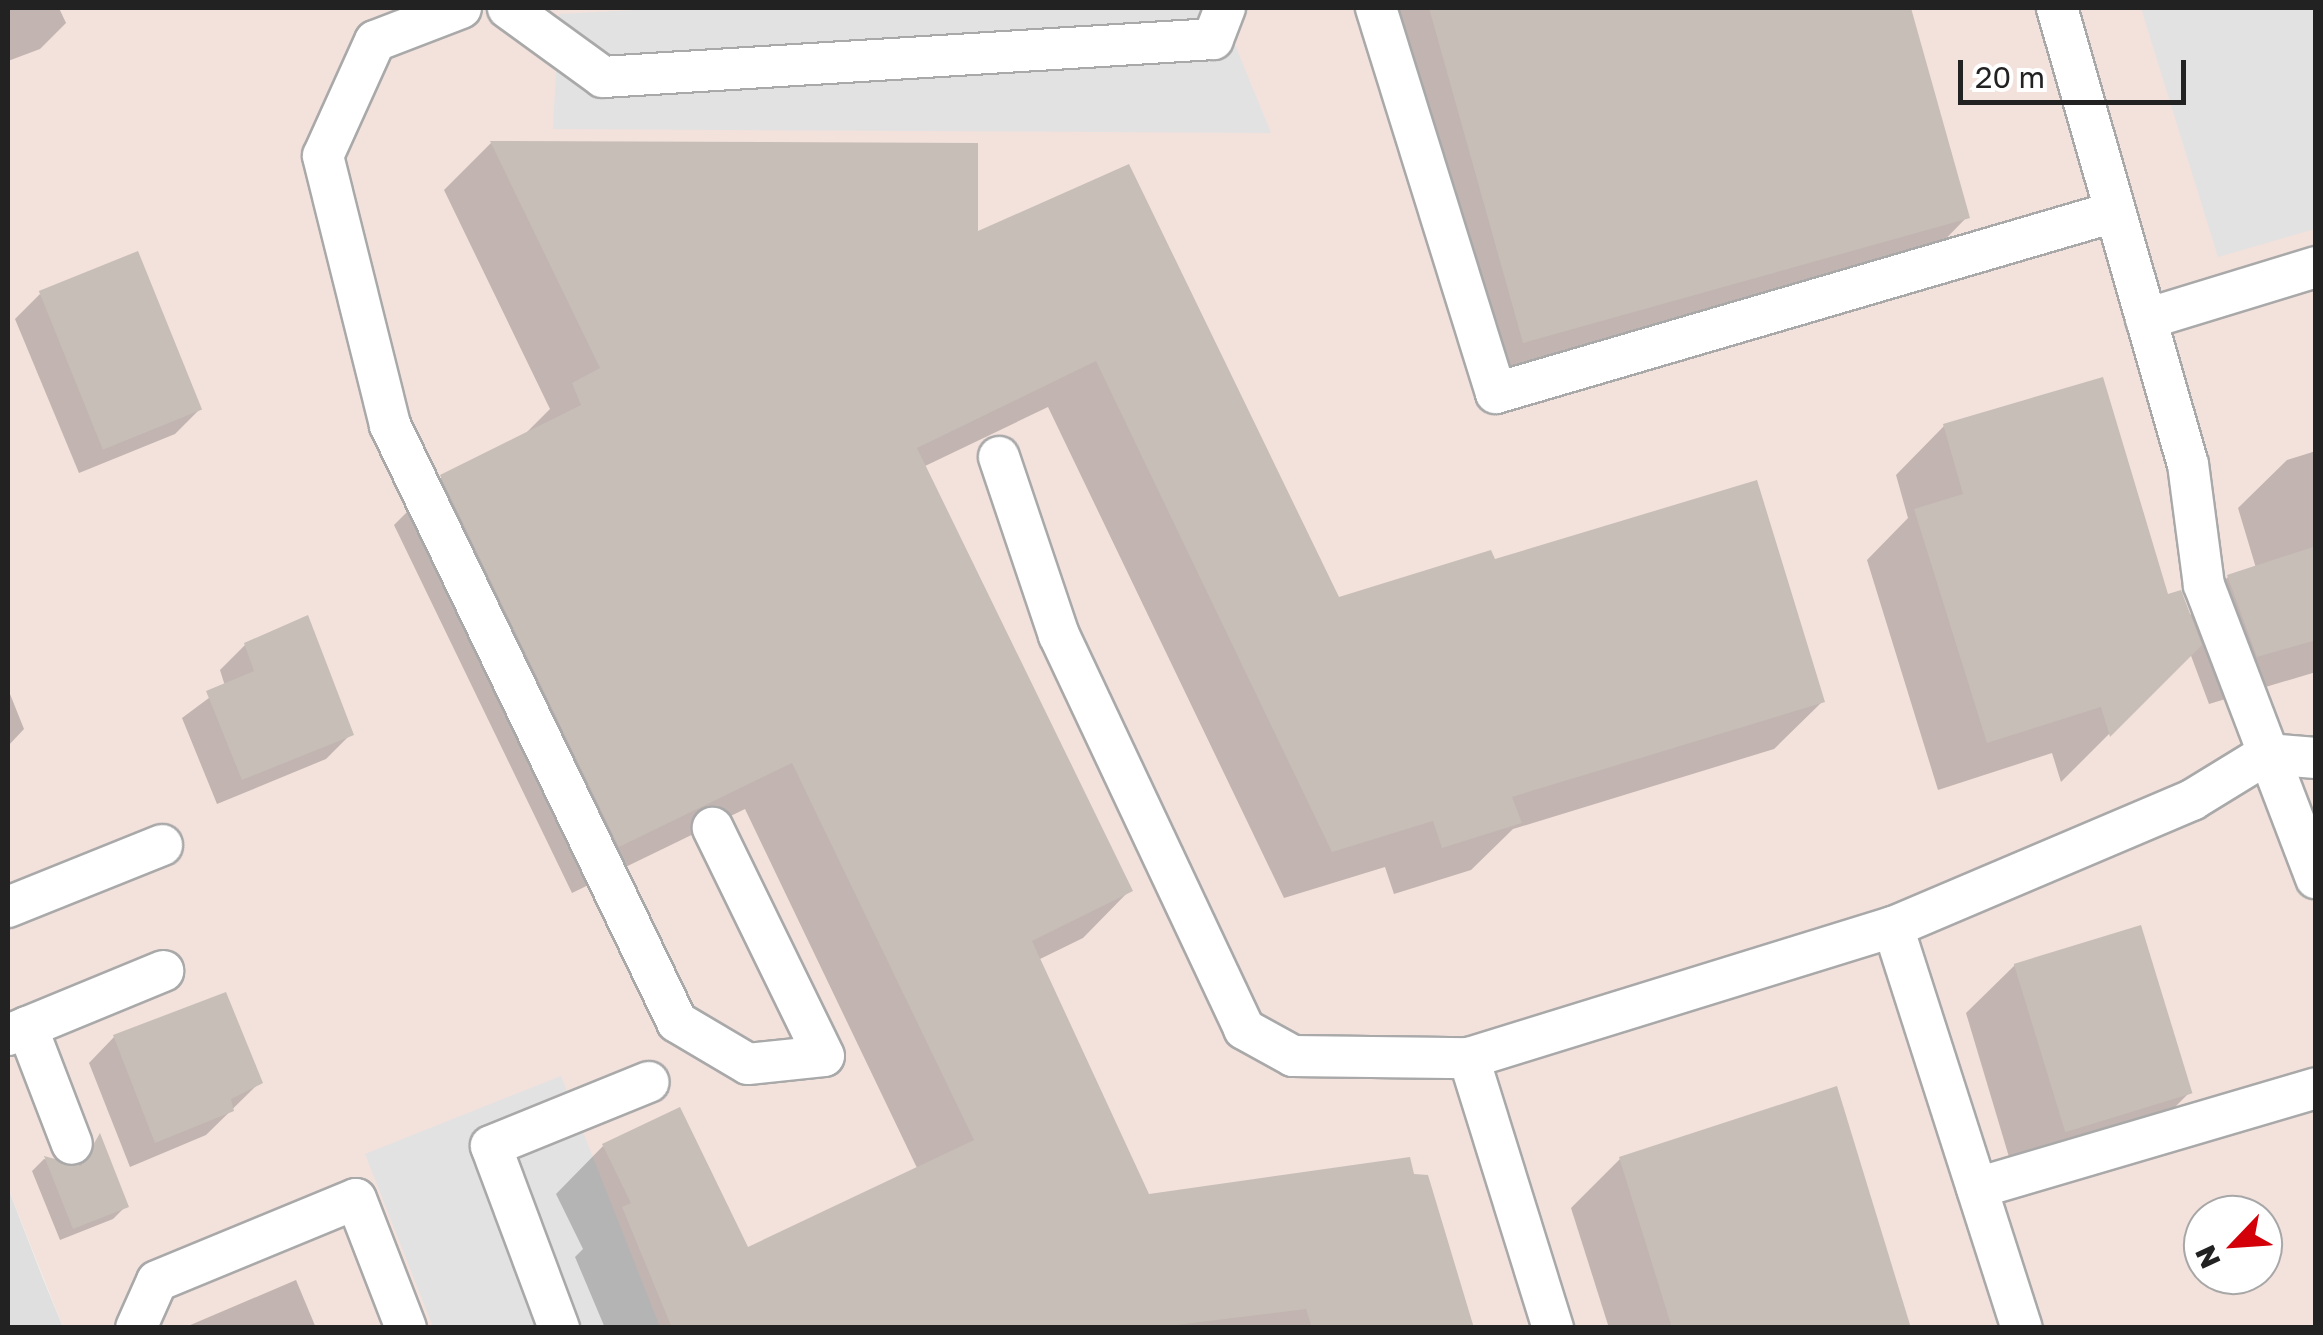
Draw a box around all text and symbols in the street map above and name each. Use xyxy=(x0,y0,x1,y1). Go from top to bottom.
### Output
scale bar xyxy=(1963,40,2190,102)
text: 20 m xyxy=(1975,59,2045,95)
north arrow xyxy=(2183,1195,2283,1295)
text: N xyxy=(2188,1240,2227,1274)

